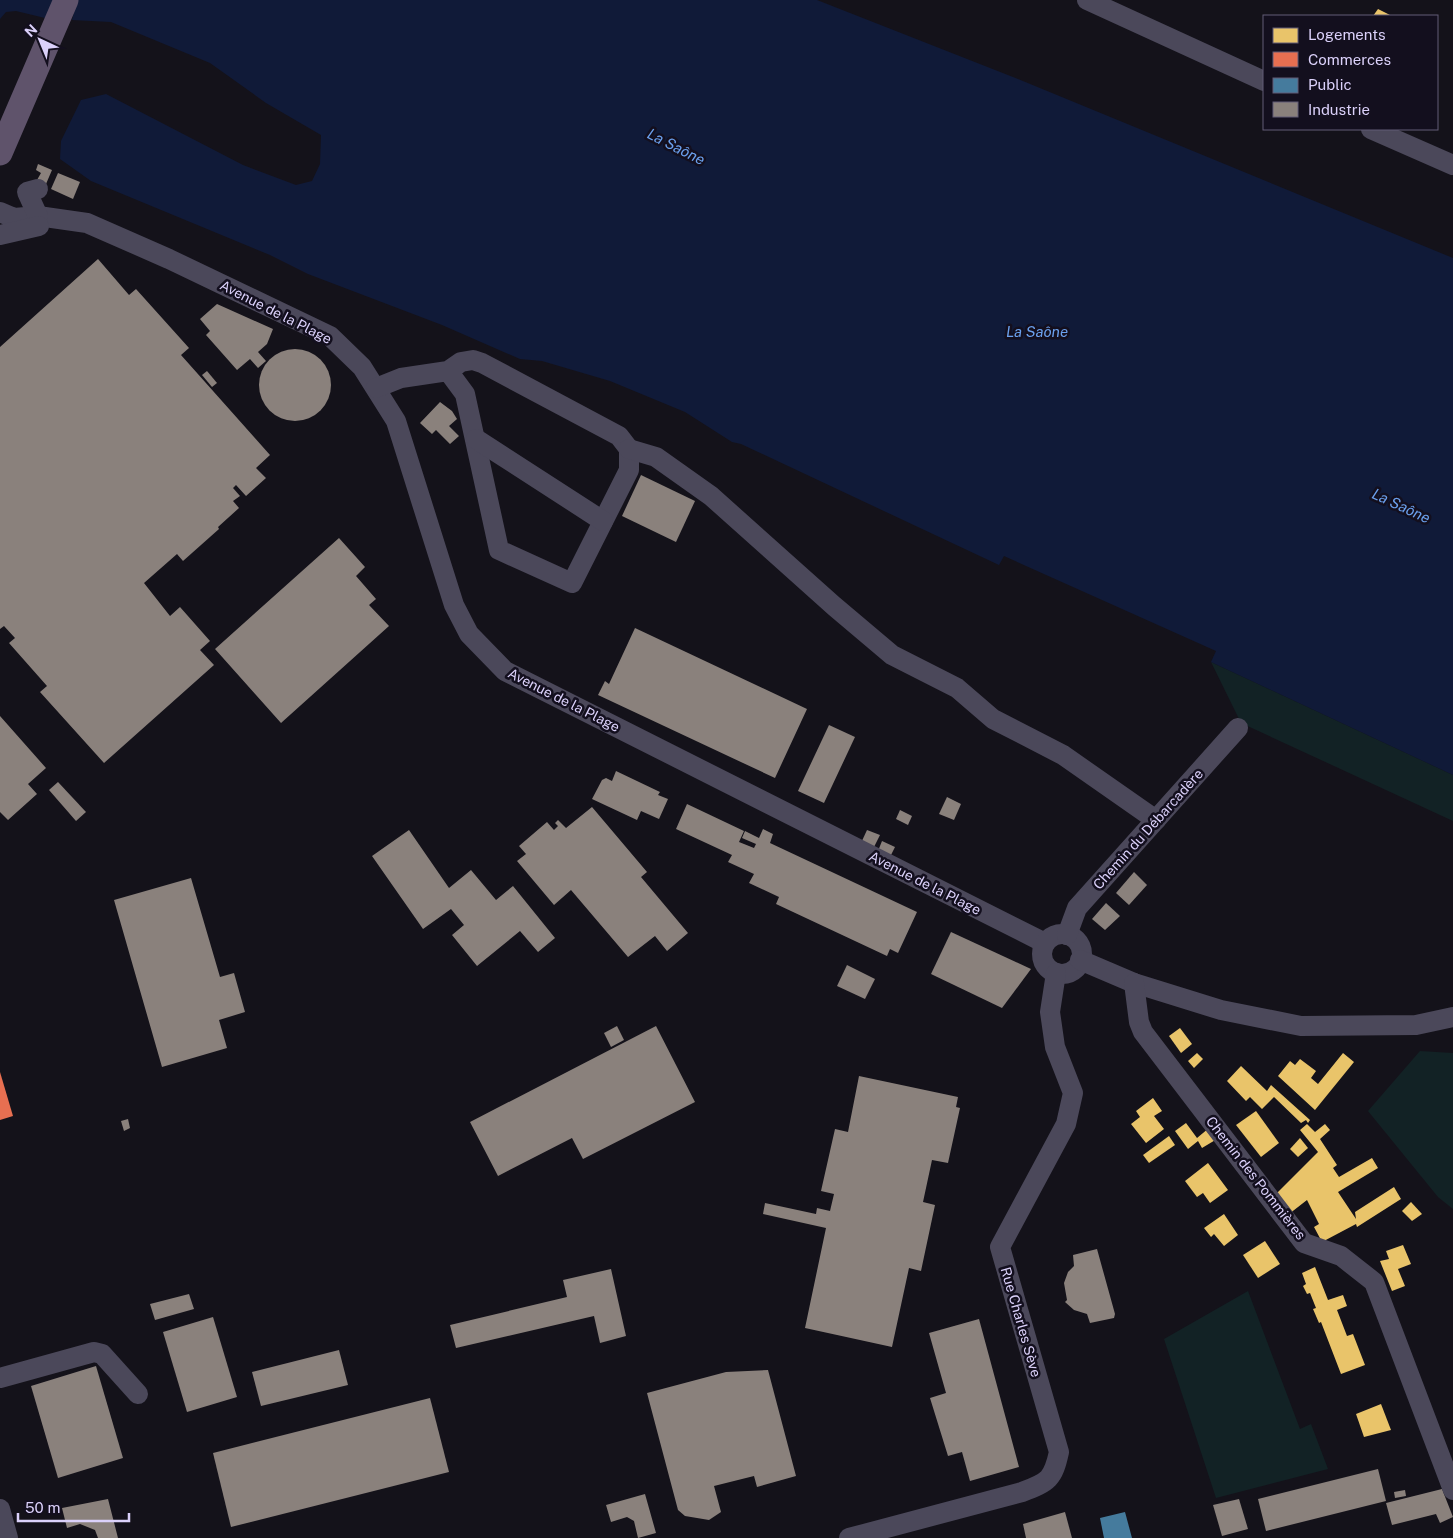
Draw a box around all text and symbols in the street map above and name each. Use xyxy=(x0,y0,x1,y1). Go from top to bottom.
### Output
north arrow xyxy=(15,15,65,65)
legend xyxy=(1263,15,1438,130)
text: N xyxy=(21,21,40,40)
text: Logements xyxy=(1308,26,1386,43)
text: Commerces xyxy=(1308,51,1391,68)
text: Public xyxy=(1308,76,1352,93)
text: Industrie xyxy=(1308,101,1370,118)
water label: La Saône xyxy=(645,125,708,168)
street label: Avenue de la Plage xyxy=(217,277,335,347)
water label: La Saône xyxy=(1006,323,1068,340)
water label: La Saône xyxy=(1369,485,1433,526)
street label: Avenue de la Plage xyxy=(505,665,623,735)
street label: Chemin du Débarcadère xyxy=(1090,766,1206,892)
street label: Avenue de la Plage xyxy=(866,848,984,918)
street label: Chemin des Pommières xyxy=(1203,1113,1309,1243)
street label: Rue Charles Sève xyxy=(998,1265,1044,1379)
scale bar xyxy=(18,1490,129,1522)
text: 50 m xyxy=(25,1499,60,1516)

